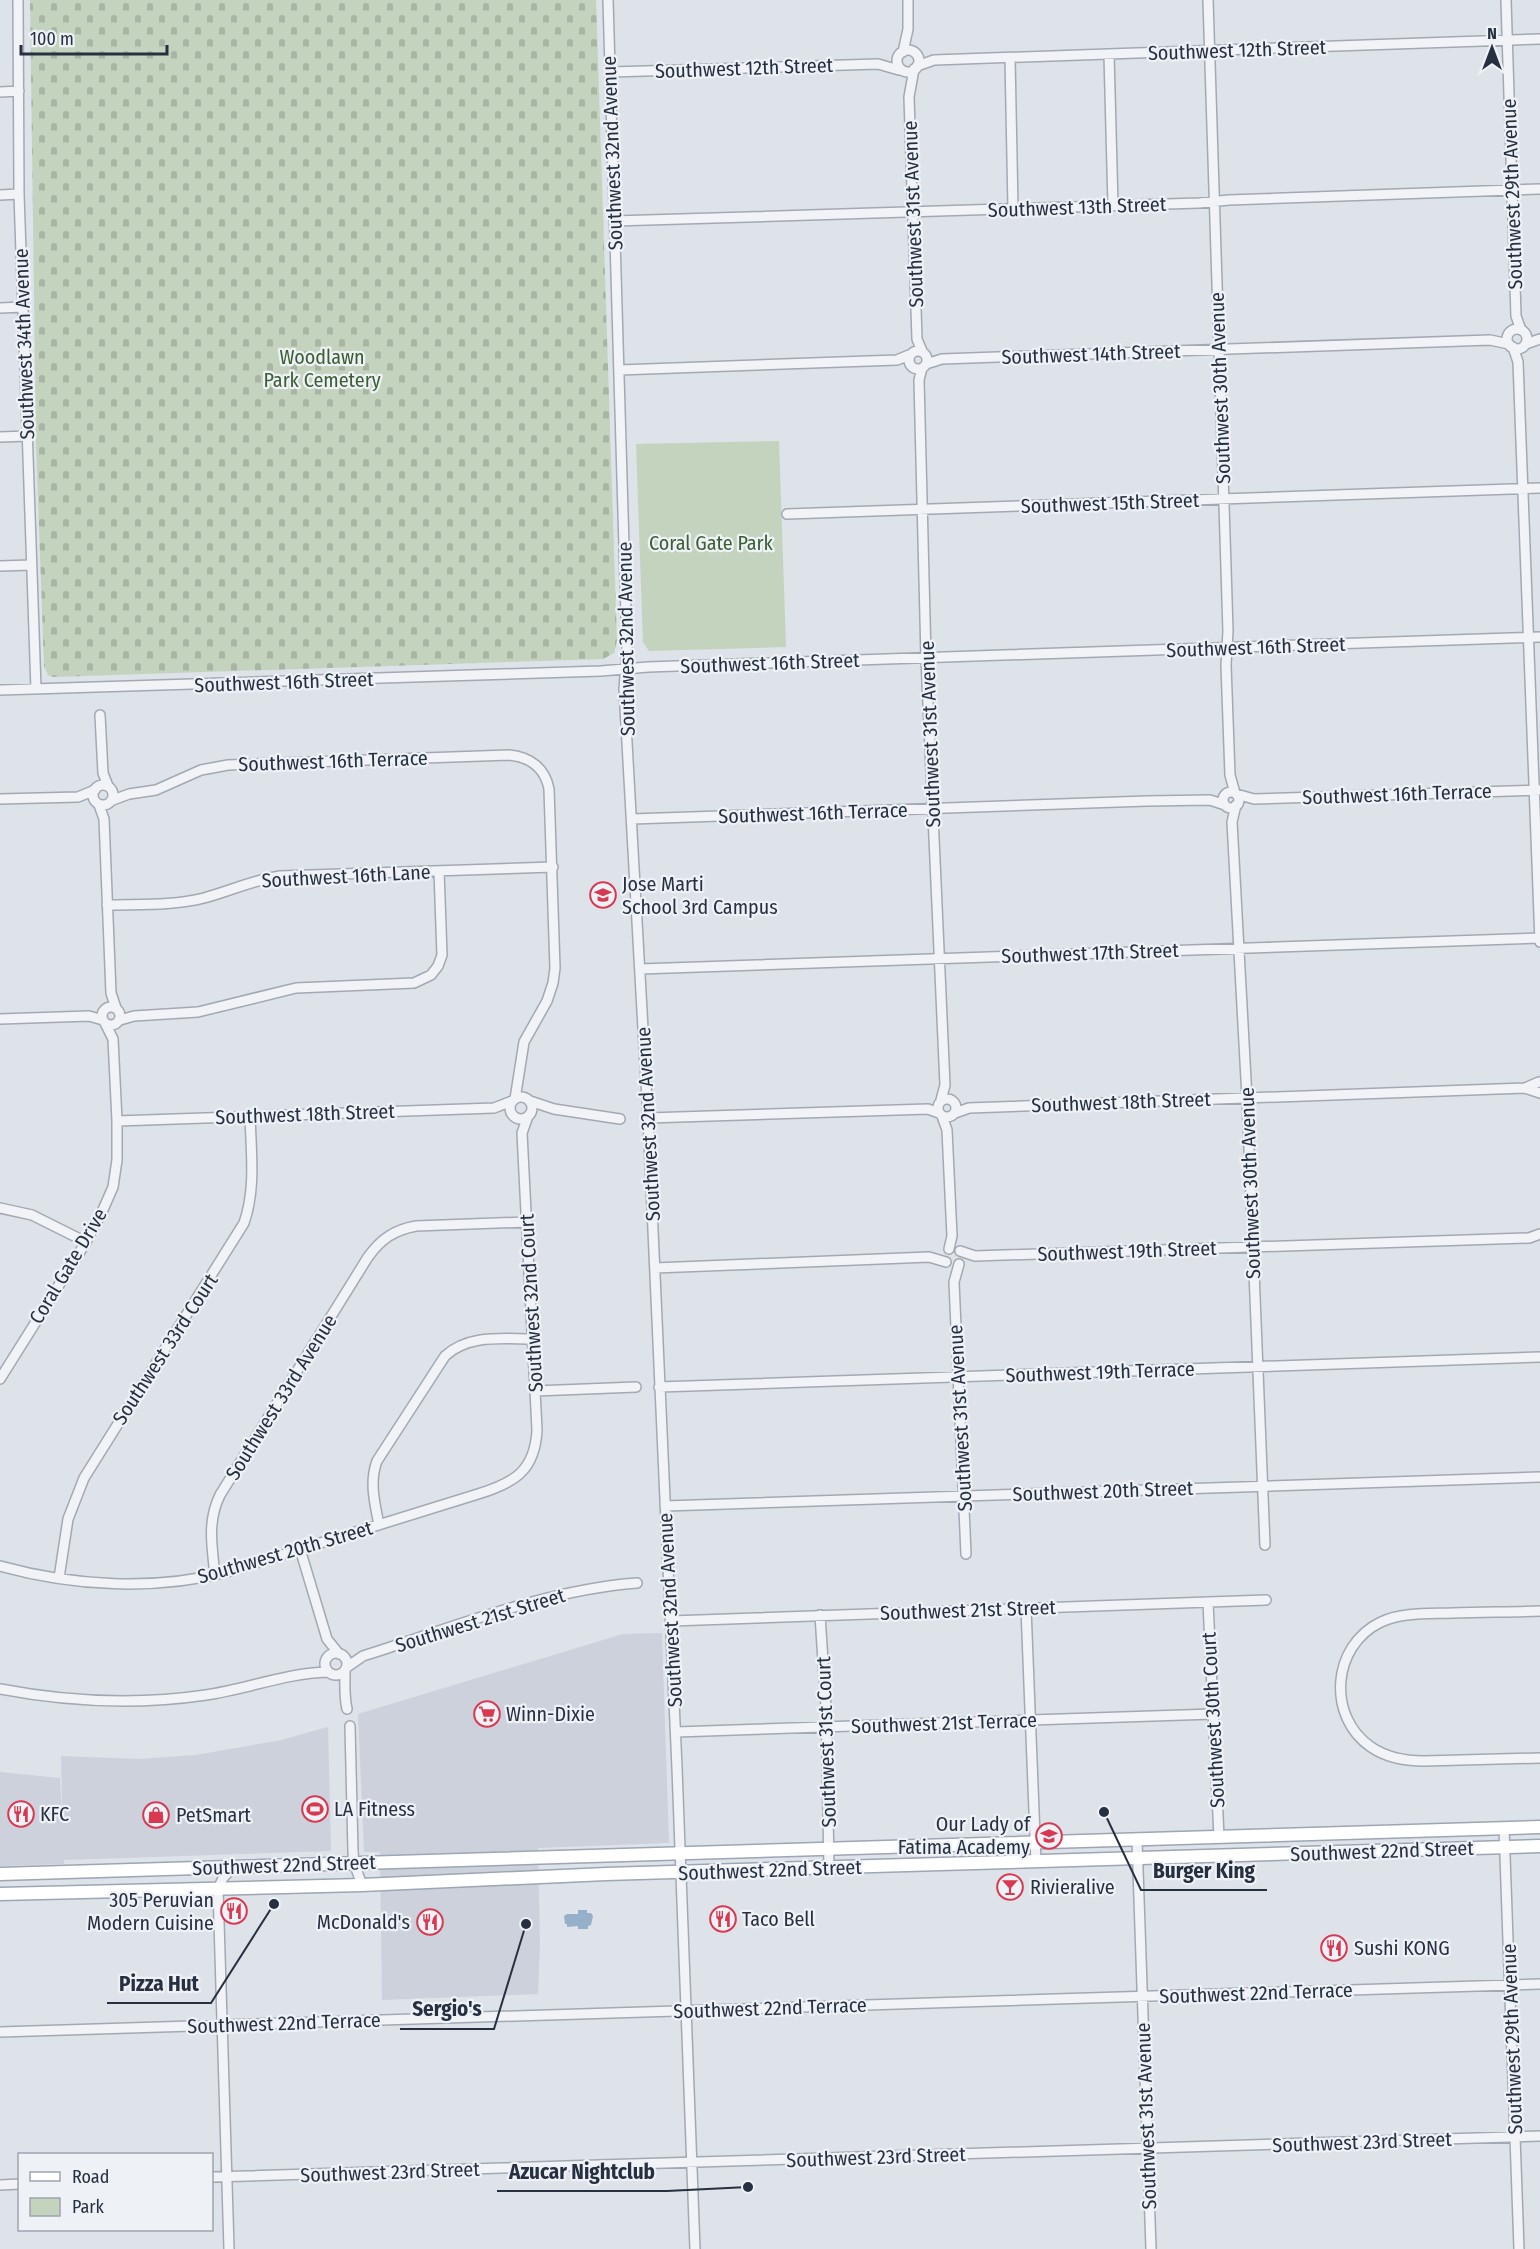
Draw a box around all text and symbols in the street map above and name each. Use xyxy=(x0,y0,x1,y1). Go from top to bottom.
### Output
scale bar xyxy=(21,18,166,56)
north arrow xyxy=(1462,18,1522,78)
text: N xyxy=(1487,24,1497,43)
text: 100 m xyxy=(30,28,74,50)
street label: Southwest 12th Street xyxy=(1147,35,1327,65)
street label: Southwest 12th Street xyxy=(654,53,834,83)
street label: Southwest 32nd Avenue xyxy=(597,55,627,251)
street label: Southwest 29th Avenue xyxy=(1497,98,1527,290)
street label: Southwest 31st Avenue xyxy=(898,120,928,308)
street label: Southwest 13th Street xyxy=(987,192,1167,222)
street label: Southwest 34th Avenue xyxy=(9,248,39,440)
street label: Southwest 30th Avenue xyxy=(1205,292,1235,484)
street label: Southwest 14th Street xyxy=(1001,339,1181,369)
park label: Woodlawn Park Cemetery xyxy=(263,345,381,392)
street label: Southwest 15th Street xyxy=(1020,488,1200,518)
park label: Coral Gate Park xyxy=(649,531,774,555)
street label: Southwest 32nd Avenue xyxy=(612,542,640,736)
street label: Southwest 16th Street xyxy=(1166,632,1347,662)
street label: Southwest 31st Avenue xyxy=(915,640,945,828)
street label: Southwest 16th Street xyxy=(680,648,861,678)
street label: Southwest 16th Street xyxy=(194,667,375,697)
street label: Southwest 16th Terrace xyxy=(238,746,428,776)
street label: Southwest 16th Terrace xyxy=(1302,779,1492,809)
street label: Southwest 16th Terrace xyxy=(718,798,908,828)
street label: Southwest 16th Lane xyxy=(261,860,431,892)
place label: Jose Marti School 3rd Campus xyxy=(622,872,778,919)
school or university icon: Jose Marti School 3rd Campus xyxy=(588,880,618,910)
street label: Southwest 17th Street xyxy=(1001,938,1180,968)
street label: Southwest 32nd Avenue xyxy=(631,1026,665,1222)
street label: Southwest 18th Street xyxy=(1031,1087,1212,1117)
street label: Southwest 30th Avenue xyxy=(1235,1087,1265,1279)
street label: Southwest 18th Street xyxy=(215,1099,396,1129)
street label: Coral Gate Drive xyxy=(24,1204,112,1328)
street label: Southwest 32nd Court xyxy=(514,1213,548,1393)
street label: Southwest 19th Street xyxy=(1037,1236,1217,1266)
street label: Southwest 33rd Court xyxy=(107,1269,223,1429)
street label: Southwest 33rd Avenue xyxy=(220,1310,342,1484)
street label: Southwest 31st Avenue xyxy=(943,1324,977,1512)
street label: Southwest 19th Terrace xyxy=(1005,1357,1195,1387)
street label: Southwest 20th Street xyxy=(1012,1476,1194,1506)
street label: Southwest 32nd Avenue xyxy=(653,1512,687,1708)
street label: Southwest 20th Street xyxy=(195,1515,376,1588)
street label: Southwest 21st Street xyxy=(392,1583,568,1657)
street label: Southwest 21st Street xyxy=(880,1595,1057,1625)
street label: Southwest 30th Court xyxy=(1196,1631,1230,1809)
street label: Southwest 31st Court xyxy=(811,1656,841,1828)
supermarket icon: Winn-Dixie xyxy=(472,1699,502,1729)
place label: Winn-Dixie xyxy=(506,1702,595,1726)
street label: Southwest 21st Terrace xyxy=(851,1708,1037,1738)
sports icon: LA Fitness xyxy=(300,1794,330,1824)
place label: LA Fitness xyxy=(334,1797,415,1821)
restaurant icon: KFC xyxy=(6,1799,36,1829)
shop icon: PetSmart xyxy=(141,1800,171,1830)
place label: KFC xyxy=(40,1802,69,1826)
place label: PetSmart xyxy=(176,1803,251,1827)
place label: Our Lady of Fatima Academy xyxy=(898,1812,1032,1859)
school or university icon: Our Lady of Fatima Academy xyxy=(1034,1821,1064,1851)
street label: Southwest 22nd Street xyxy=(1290,1836,1475,1866)
street label: Southwest 22nd Street xyxy=(192,1850,377,1880)
callout: Burger King xyxy=(1141,1851,1267,1890)
street label: Southwest 22nd Street xyxy=(678,1855,863,1885)
text: Burger King xyxy=(1153,1858,1255,1884)
bar icon: Rivieralive xyxy=(995,1872,1025,1902)
place label: Rivieralive xyxy=(1030,1875,1115,1899)
place label: 305 Peruvian Modern Cuisine xyxy=(87,1888,214,1935)
restaurant icon: 305 Peruvian Modern Cuisine xyxy=(219,1896,249,1926)
restaurant icon: Taco Bell xyxy=(708,1904,738,1934)
restaurant icon: McDonald's xyxy=(415,1907,445,1937)
place label: Taco Bell xyxy=(742,1907,815,1931)
place label: McDonald's xyxy=(317,1910,410,1934)
restaurant icon: Sushi KONG xyxy=(1319,1933,1349,1963)
place label: Sushi KONG xyxy=(1354,1936,1450,1960)
street label: Southwest 29th Avenue xyxy=(1497,1943,1527,2135)
callout: Pizza Hut xyxy=(107,1964,211,2003)
text: Pizza Hut xyxy=(119,1971,200,1997)
street label: Southwest 22nd Terrace xyxy=(1159,1978,1353,2008)
callout: Sergio's xyxy=(400,1990,494,2029)
street label: Southwest 22nd Terrace xyxy=(673,1993,867,2023)
text: Sergio's xyxy=(412,1996,482,2022)
street label: Southwest 22nd Terrace xyxy=(187,2008,381,2038)
street label: Southwest 31st Avenue xyxy=(1131,2022,1161,2210)
street label: Southwest 23rd Street xyxy=(1272,2127,1453,2157)
street label: Southwest 23rd Street xyxy=(786,2142,967,2172)
callout: Azucar Nightclub xyxy=(497,2152,667,2191)
legend xyxy=(18,2153,213,2231)
street label: Southwest 23rd Street xyxy=(300,2157,481,2187)
text: Azucar Nightclub xyxy=(508,2159,655,2185)
text: Road xyxy=(72,2166,109,2188)
text: Park xyxy=(72,2196,105,2218)

